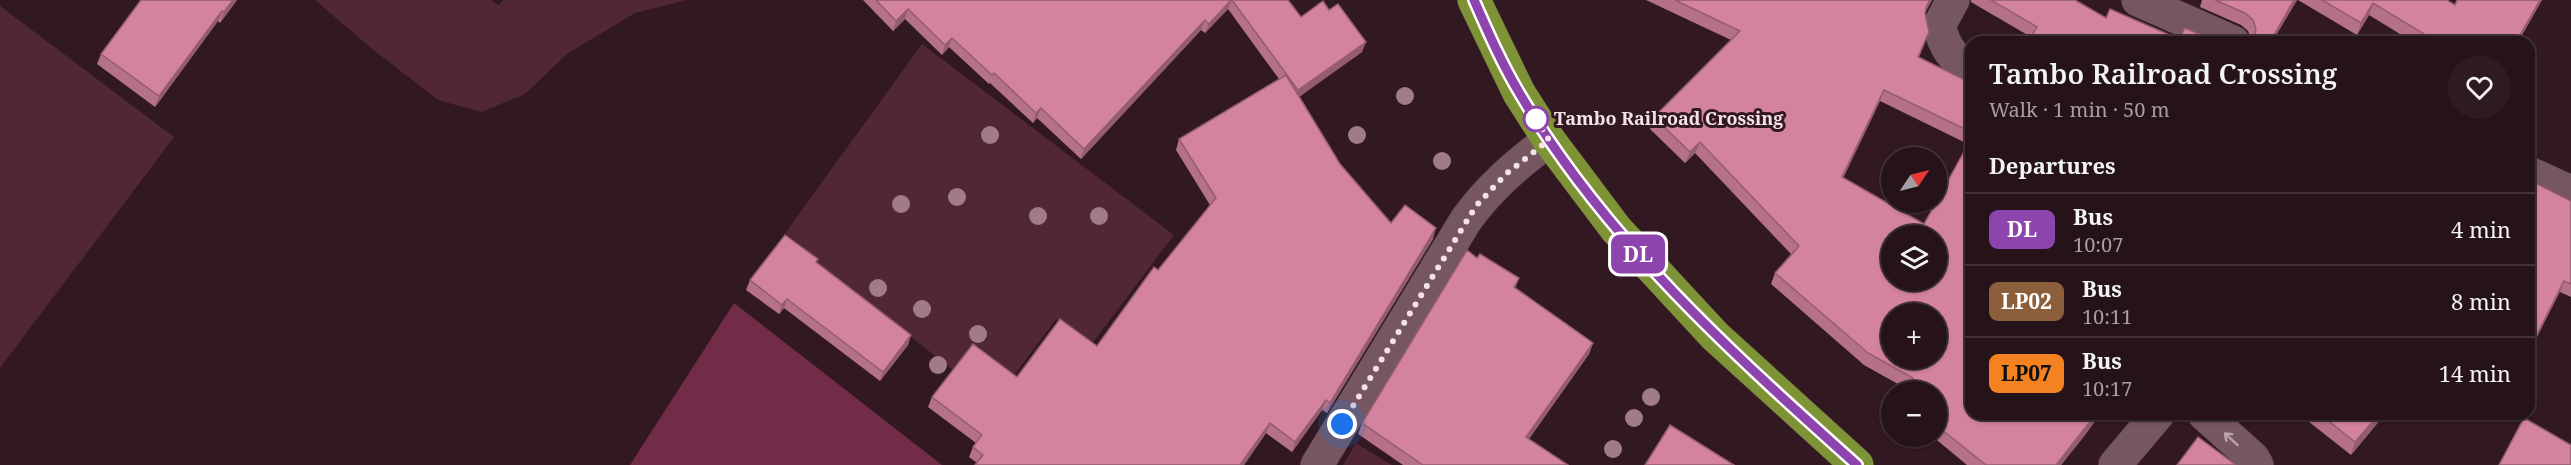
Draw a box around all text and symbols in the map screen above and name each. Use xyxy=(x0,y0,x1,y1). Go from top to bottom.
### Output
text: Tambo Railroad Crossing xyxy=(1989,54,2337,92)
button: heart xyxy=(2448,56,2511,119)
text: Walk · 1 min · 50 m xyxy=(1989,96,2170,123)
marker: Tambo Railroad Crossing xyxy=(1523,106,1549,132)
place label: Tambo Railroad Crossing xyxy=(1554,106,1784,130)
north arrow xyxy=(1881,147,1947,213)
map controls xyxy=(1881,147,1947,447)
text: Departures xyxy=(1989,150,2116,180)
text: Bus xyxy=(2073,201,2113,231)
text: 4 min xyxy=(2451,214,2511,244)
text: DL xyxy=(2007,215,2037,243)
button: layers xyxy=(1881,225,1947,291)
text: 10:07 xyxy=(2073,231,2123,258)
line badge: DL xyxy=(1611,234,1665,274)
text: DL xyxy=(1623,240,1653,268)
text: Bus xyxy=(2082,273,2122,303)
text: 8 min xyxy=(2451,286,2511,316)
text: LP02 xyxy=(2001,287,2052,315)
button: + xyxy=(1881,303,1947,369)
text: 10:11 xyxy=(2082,303,2132,330)
text: Bus xyxy=(2082,345,2122,375)
text: 14 min xyxy=(2439,358,2511,388)
text: LP07 xyxy=(2001,359,2052,387)
text: 10:17 xyxy=(2082,375,2132,402)
button: − xyxy=(1881,381,1947,447)
your location xyxy=(1327,409,1357,439)
one-way arrow xyxy=(2224,432,2239,446)

